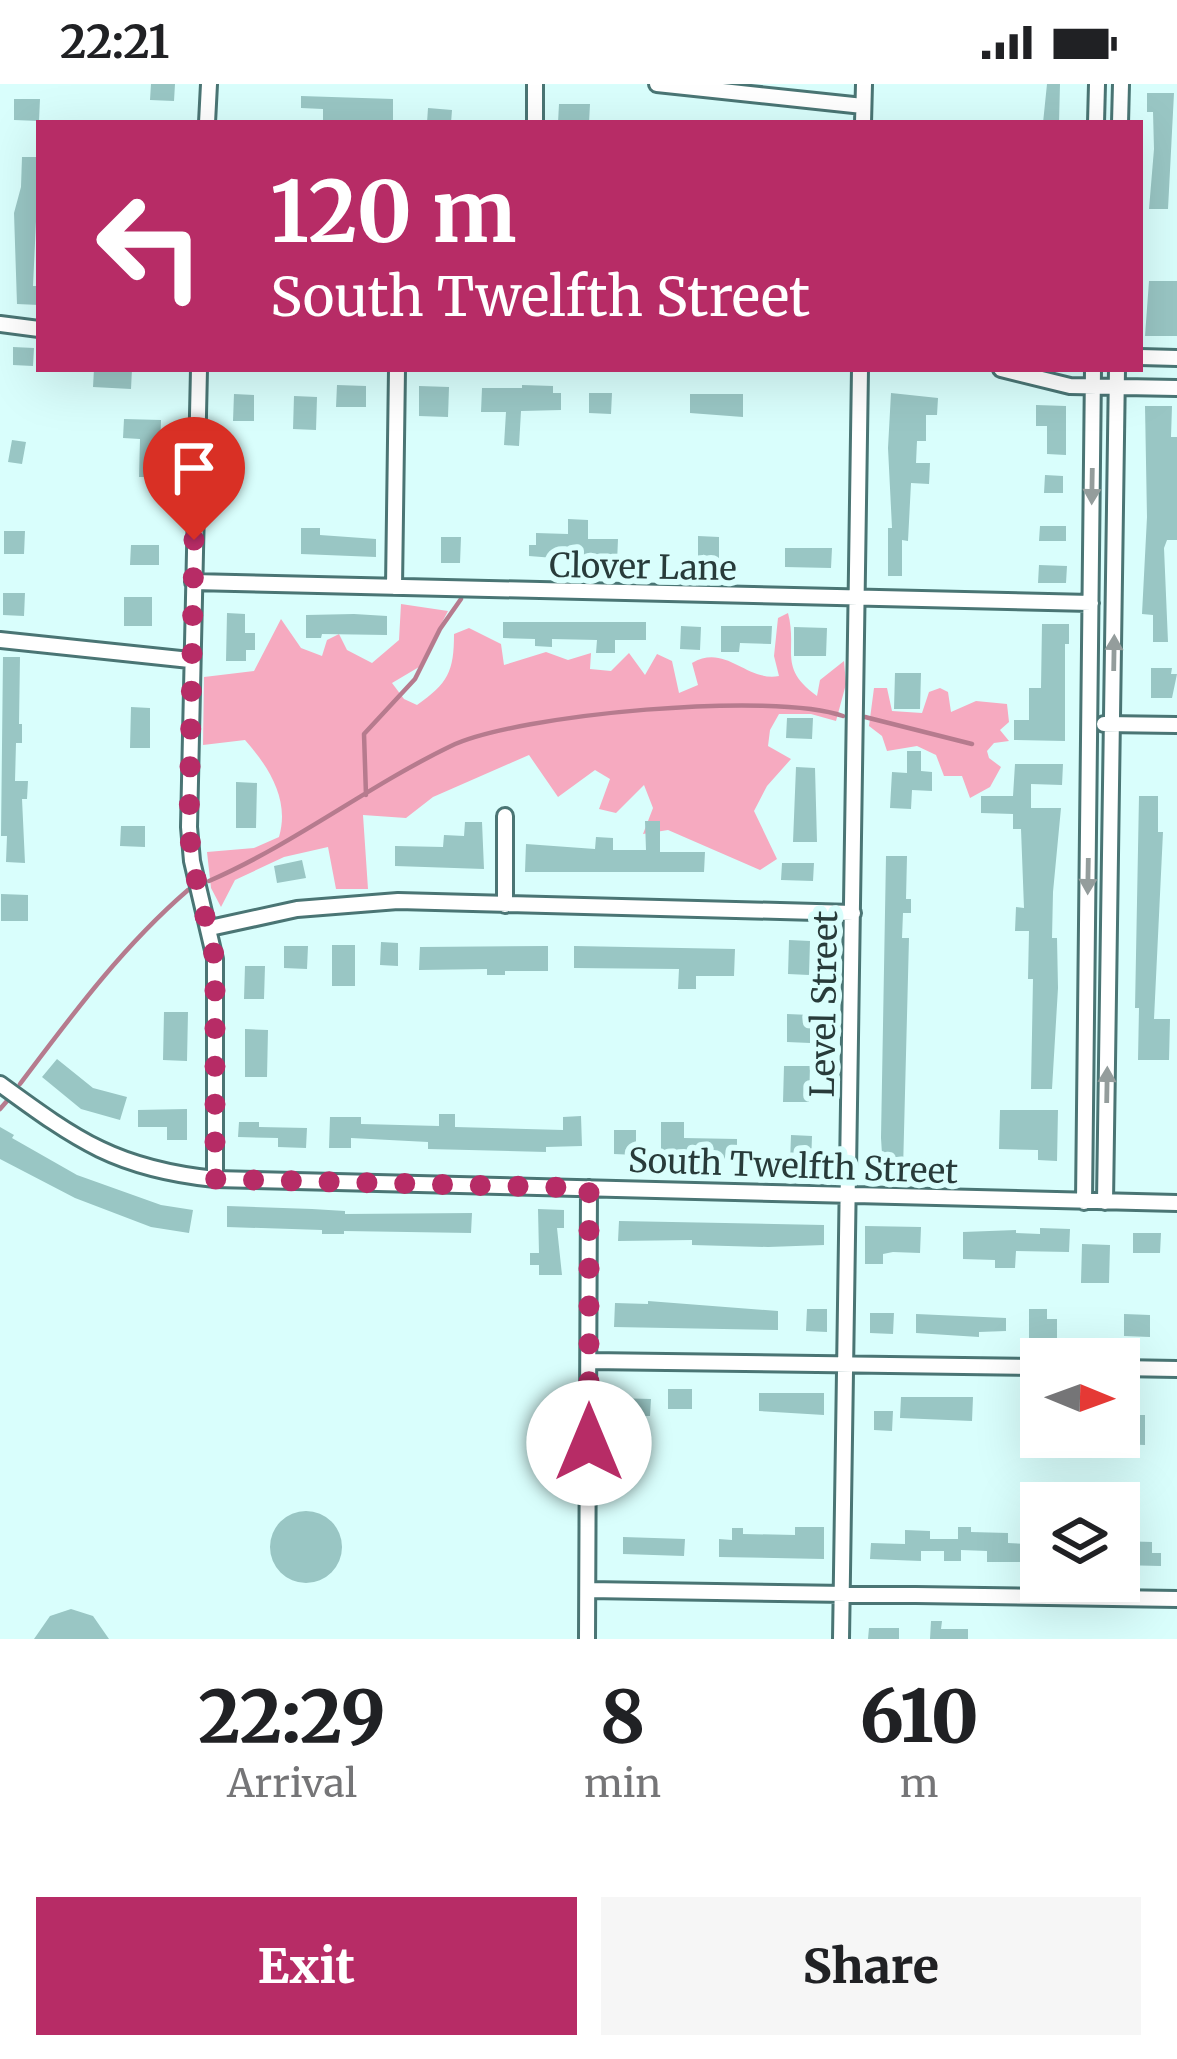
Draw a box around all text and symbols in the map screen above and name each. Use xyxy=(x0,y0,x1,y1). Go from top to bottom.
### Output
text: 22:21 xyxy=(60,14,169,70)
text: 120 m xyxy=(270,159,517,265)
icon: left xyxy=(72,168,228,324)
text: South Twelfth Street xyxy=(270,263,810,331)
pin xyxy=(143,417,245,540)
icon: arrive xyxy=(161,435,227,501)
one-way arrow xyxy=(1082,468,1102,506)
street label: Clover Lane xyxy=(549,545,737,589)
one-way arrow xyxy=(1104,633,1123,671)
one-way arrow xyxy=(1078,858,1098,896)
street label: Level Street xyxy=(802,910,846,1098)
one-way arrow xyxy=(1098,1065,1117,1103)
street label: South Twelfth Street xyxy=(627,1140,959,1192)
north arrow xyxy=(1020,1338,1140,1458)
map controls xyxy=(1020,1338,1140,1602)
position arrow xyxy=(526,1380,652,1506)
button: layers xyxy=(1020,1482,1140,1602)
text: 22:29 xyxy=(198,1671,386,1762)
text: 8 xyxy=(600,1671,645,1762)
text: 610 xyxy=(859,1671,979,1762)
text: Arrival xyxy=(227,1759,357,1808)
text: min xyxy=(584,1759,661,1808)
text: m xyxy=(900,1759,938,1808)
button: Exit xyxy=(36,1897,577,2035)
button: Share xyxy=(601,1897,1141,2035)

